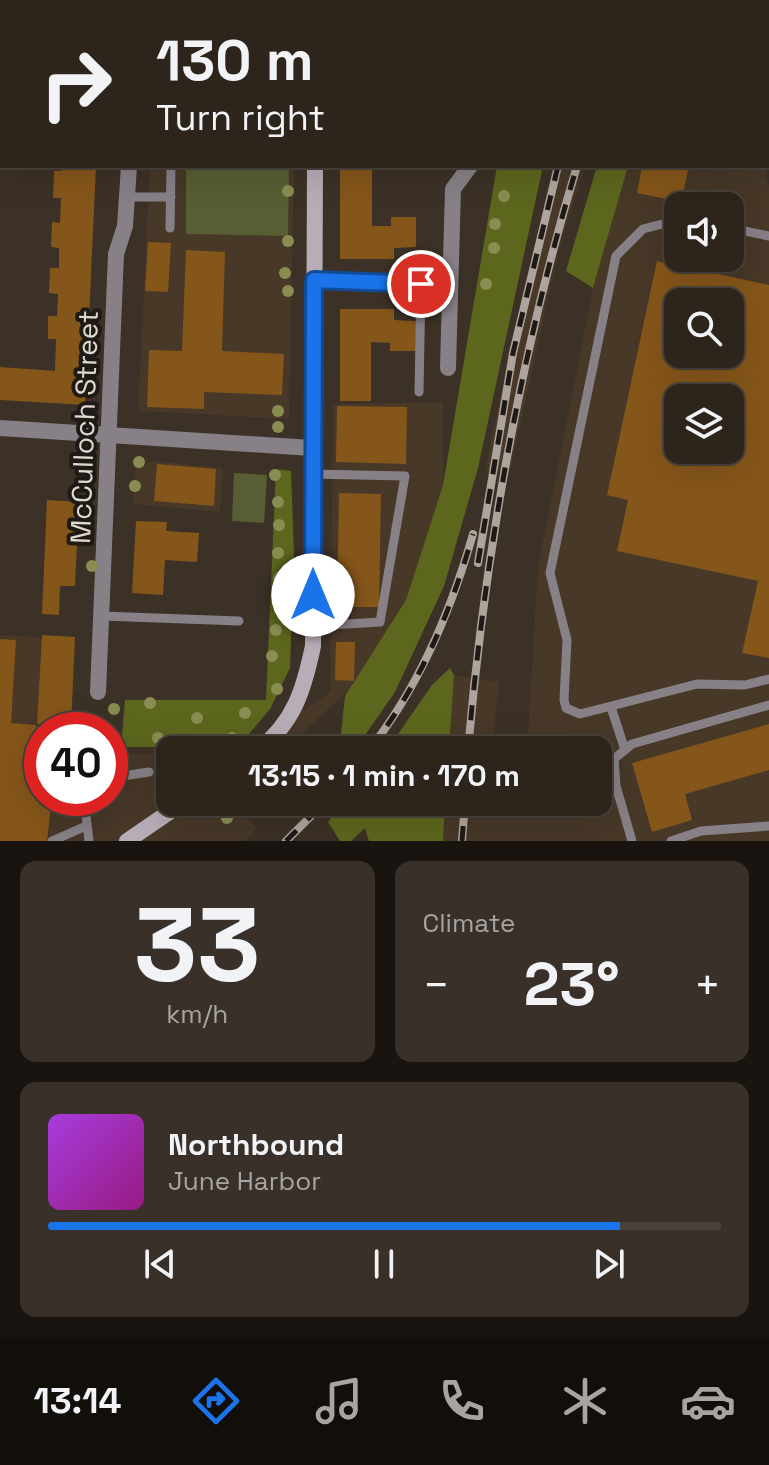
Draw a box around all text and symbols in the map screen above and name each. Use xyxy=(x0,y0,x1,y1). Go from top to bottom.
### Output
text: 130 m xyxy=(156,25,314,96)
icon: right xyxy=(24,32,128,136)
text: Turn right xyxy=(156,95,325,141)
map controls xyxy=(664,192,744,464)
button: sound xyxy=(664,192,744,272)
pin xyxy=(387,250,455,318)
icon: arrive xyxy=(399,262,443,306)
button: search xyxy=(664,288,744,368)
street label: McCulloch Street xyxy=(62,310,106,544)
button: layers xyxy=(664,384,744,464)
position arrow xyxy=(271,553,355,637)
speed limit sign: 40 xyxy=(24,712,128,816)
text: 13:15 · 1 min · 170 m xyxy=(248,756,520,795)
text: 33 xyxy=(134,879,260,1011)
text: Climate xyxy=(423,906,515,940)
text: 23° xyxy=(524,946,620,1023)
text: − xyxy=(423,957,450,1013)
text: + xyxy=(694,957,721,1013)
text: km/h xyxy=(166,997,228,1031)
text: Northbound xyxy=(168,1125,344,1164)
text: June Harbor xyxy=(168,1164,321,1198)
icon: previous xyxy=(138,1242,182,1286)
icon: pause xyxy=(362,1242,406,1286)
icon: next xyxy=(587,1242,631,1286)
icon: directions xyxy=(188,1373,244,1429)
icon: music xyxy=(311,1373,367,1429)
icon: phone xyxy=(434,1373,490,1429)
icon: climate xyxy=(557,1373,613,1429)
icon: car xyxy=(680,1373,736,1429)
text: 13:14 xyxy=(33,1378,121,1424)

